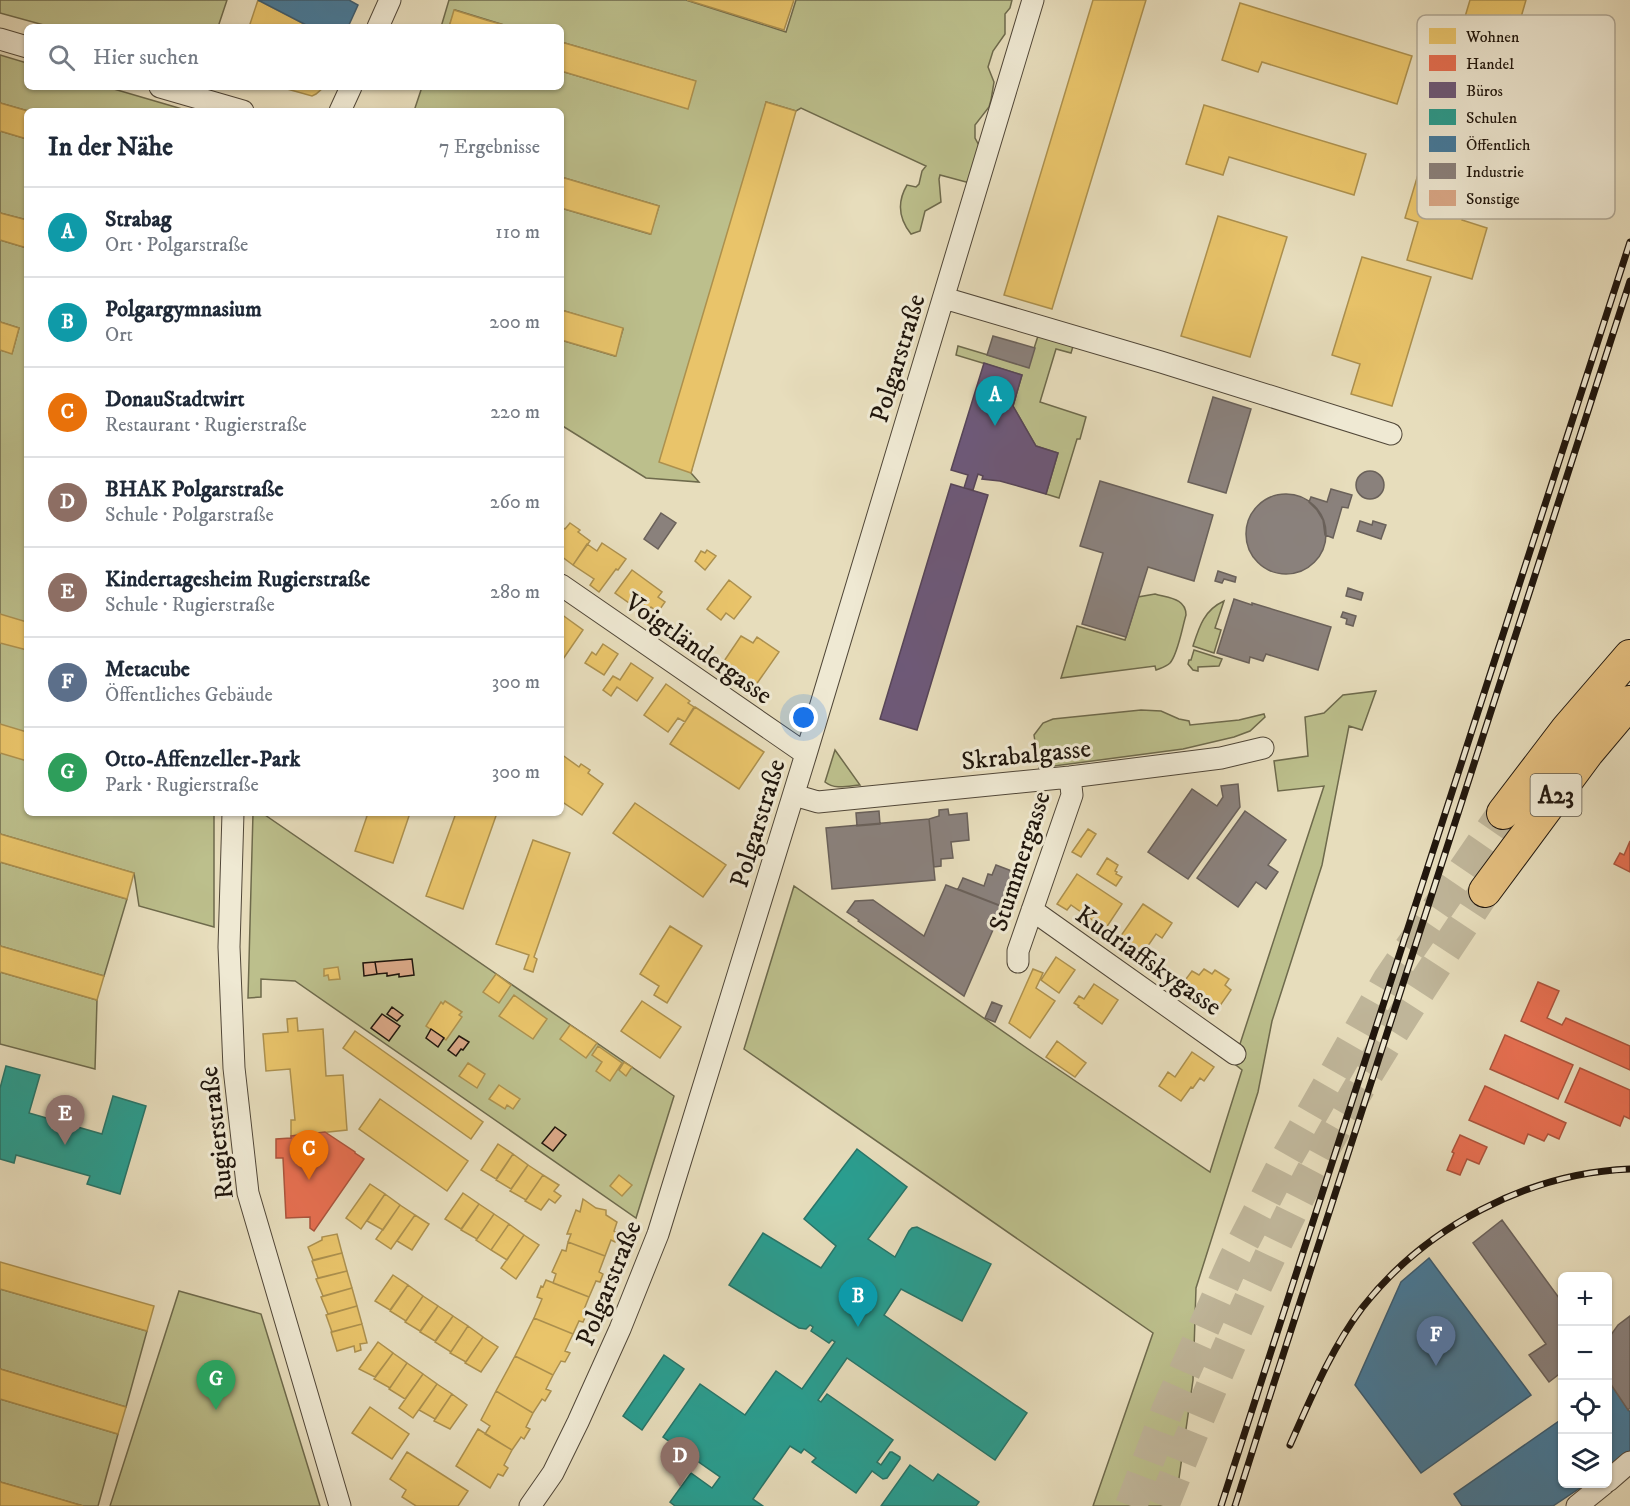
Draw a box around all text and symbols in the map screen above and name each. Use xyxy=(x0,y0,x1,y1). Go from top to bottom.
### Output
legend xyxy=(1417,15,1615,219)
search box xyxy=(24,24,564,90)
text: Wohnen xyxy=(1465,27,1520,47)
icon: search xyxy=(45,41,78,74)
text: Hier suchen xyxy=(93,44,199,71)
text: Handel xyxy=(1466,54,1514,74)
text: Büros xyxy=(1466,81,1503,101)
text: Schulen xyxy=(1466,108,1518,128)
text: In der Nähe xyxy=(48,131,173,164)
text: 7 Ergebnisse xyxy=(439,135,540,160)
text: Öffentlich xyxy=(1466,135,1531,155)
text: Industrie xyxy=(1466,162,1524,182)
text: Sonstige xyxy=(1466,189,1520,209)
text: Strabag xyxy=(105,206,171,233)
text: A xyxy=(61,220,74,245)
text: 110 m xyxy=(495,220,540,245)
text: Ort · Polgarstraße xyxy=(105,233,248,258)
street label: Polgarstraße xyxy=(863,290,934,427)
text: Polgargymnasium xyxy=(105,296,262,323)
text: B xyxy=(61,310,74,335)
text: 200 m xyxy=(489,310,540,335)
text: Ort xyxy=(105,323,133,348)
pin: A xyxy=(976,376,1014,426)
text: DonauStadtwirt xyxy=(105,386,244,413)
text: C xyxy=(61,400,74,425)
text: 220 m xyxy=(490,400,540,425)
text: Restaurant · Rugierstraße xyxy=(105,413,307,438)
text: BHAK Polgarstraße xyxy=(105,476,284,503)
text: D xyxy=(60,490,75,515)
text: 260 m xyxy=(490,490,540,515)
text: Schule · Polgarstraße xyxy=(105,503,274,528)
text: Kindertagesheim Rugierstraße xyxy=(105,566,370,593)
text: E xyxy=(60,580,75,605)
text: 280 m xyxy=(490,580,540,605)
street label: Voigtländergasse xyxy=(617,586,778,712)
text: Schule · Rugierstraße xyxy=(105,593,275,618)
text: Metacube xyxy=(105,656,190,683)
text: F xyxy=(61,670,74,695)
text: 300 m xyxy=(492,670,540,695)
text: Öffentliches Gebäude xyxy=(105,683,273,708)
your location xyxy=(789,703,818,732)
street label: Skrabalgasse xyxy=(960,732,1093,779)
text: Otto-Affenzeller-Park xyxy=(105,746,300,773)
street label: Polgarstraße xyxy=(723,755,794,892)
text: G xyxy=(61,760,74,785)
text: 300 m xyxy=(492,760,540,785)
text: Park · Rugierstraße xyxy=(105,773,259,798)
road number: A23 xyxy=(1530,774,1582,816)
street label: Stummergasse xyxy=(982,787,1059,936)
street label: Kudriaffskygasse xyxy=(1069,899,1228,1024)
street label: Rugierstraße xyxy=(193,1064,242,1201)
pin: E xyxy=(46,1096,84,1145)
pin: C xyxy=(290,1130,328,1180)
street label: Polgarstraße xyxy=(569,1216,650,1351)
map controls xyxy=(1558,1272,1612,1488)
button: + xyxy=(1558,1272,1612,1326)
pin: B xyxy=(838,1278,878,1327)
pin: F xyxy=(1416,1316,1456,1366)
button: − xyxy=(1558,1326,1612,1380)
pin: G xyxy=(196,1360,236,1410)
button: locate xyxy=(1558,1380,1612,1434)
button: layers xyxy=(1558,1434,1612,1488)
pin: D xyxy=(660,1438,700,1487)

